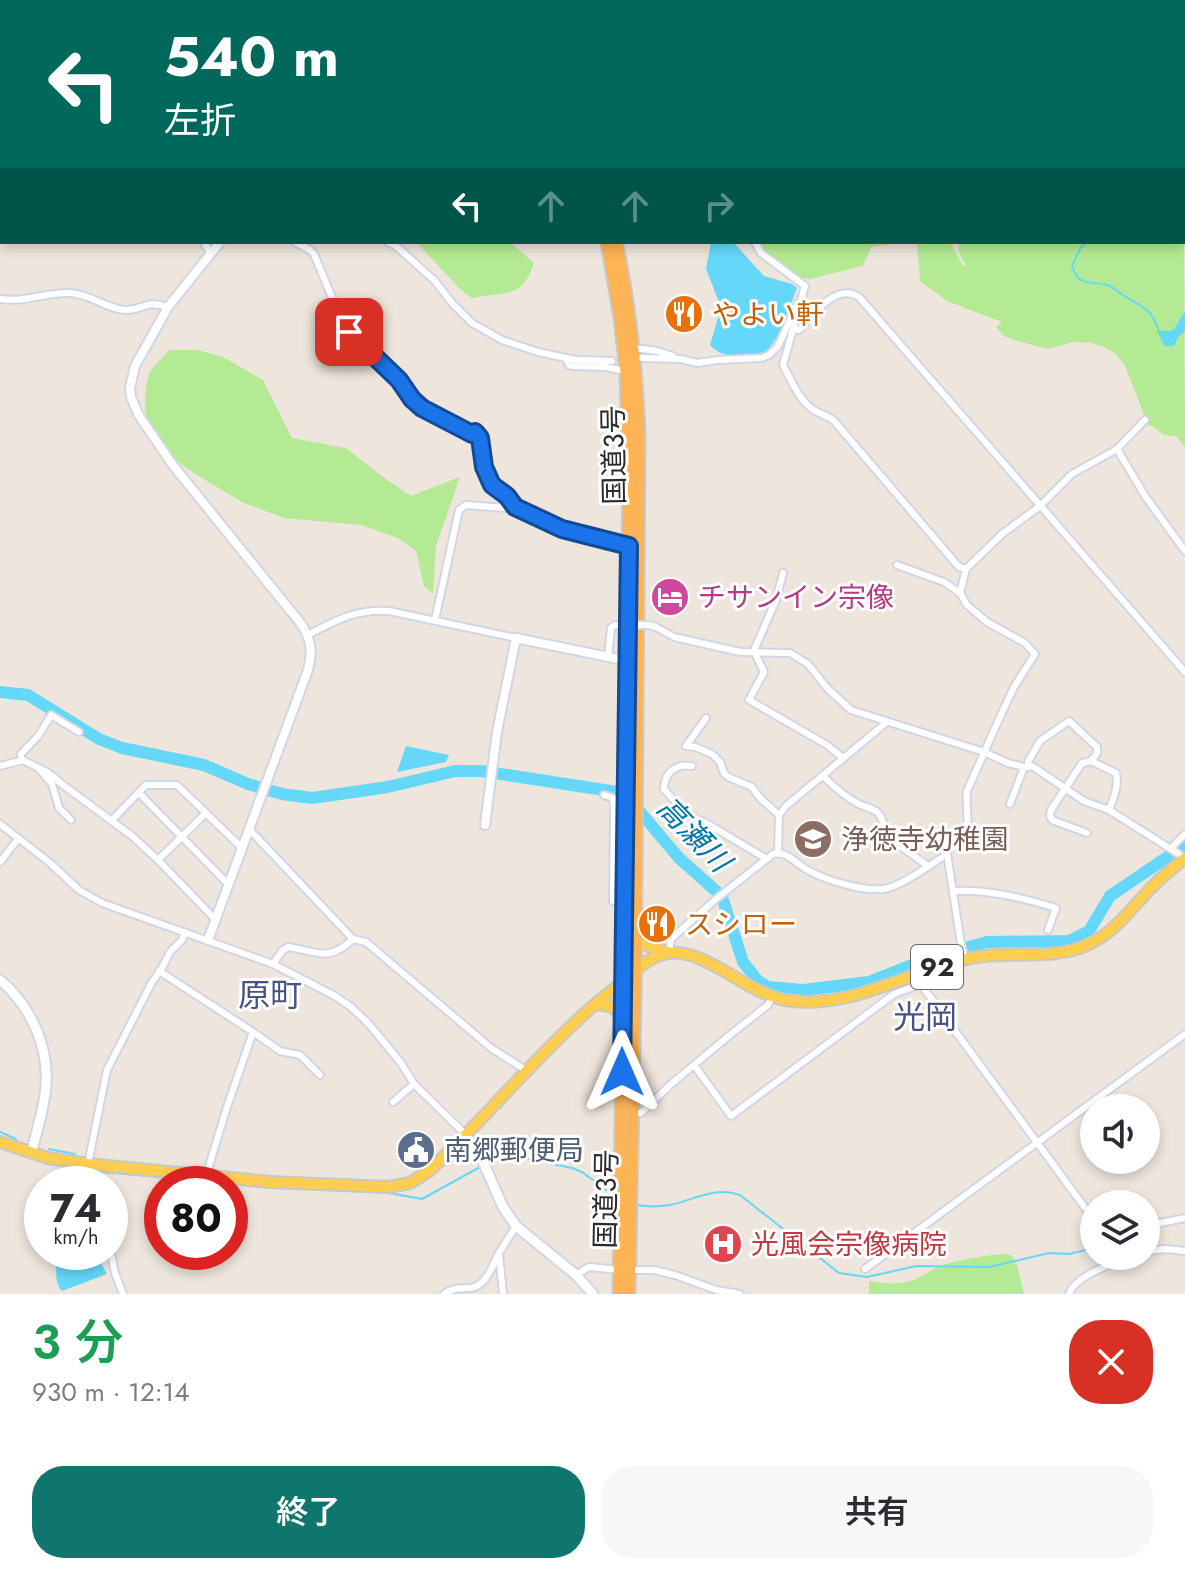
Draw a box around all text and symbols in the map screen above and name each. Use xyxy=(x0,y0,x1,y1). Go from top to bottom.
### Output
text: 540 m xyxy=(164,16,339,97)
icon: left xyxy=(32,32,136,136)
text: 左折 xyxy=(164,94,236,146)
icon: left xyxy=(445,184,489,228)
icon: ahead xyxy=(529,184,573,228)
icon: ahead xyxy=(613,184,657,228)
icon: right xyxy=(697,184,741,228)
restaurant icon: やよい軒 xyxy=(663,293,705,335)
place label: やよい軒 xyxy=(712,294,824,335)
pin xyxy=(315,298,383,366)
icon: arrive xyxy=(327,310,371,354)
street label: 国道3号 xyxy=(593,405,635,505)
hotel icon: チサンイン宗像 xyxy=(649,576,691,618)
place label: チサンイン宗像 xyxy=(698,577,894,618)
water label: 高瀬川 xyxy=(647,787,743,883)
school or university icon: 浄徳寺幼稚園 xyxy=(792,818,834,860)
place label: 浄徳寺幼稚園 xyxy=(841,819,1009,860)
restaurant icon: スシロー xyxy=(636,903,678,945)
place label: スシロー xyxy=(685,904,797,945)
road number: 92 xyxy=(911,945,963,989)
district label: 原町 xyxy=(238,972,302,1018)
district label: 光岡 xyxy=(893,994,957,1040)
position arrow xyxy=(580,1030,664,1114)
map controls xyxy=(1080,1094,1160,1270)
button: sound xyxy=(1080,1094,1160,1174)
public building icon: 南郷郵便局 xyxy=(395,1129,437,1171)
place label: 南郷郵便局 xyxy=(444,1130,584,1171)
street label: 国道3号 xyxy=(585,1149,627,1249)
speed limit sign: 80 xyxy=(144,1166,248,1270)
text: 74 xyxy=(50,1179,102,1237)
button: layers xyxy=(1080,1190,1160,1270)
text: km/h xyxy=(53,1223,99,1252)
hospital icon: 光風会宗像病院 xyxy=(702,1223,744,1265)
place label: 光風会宗像病院 xyxy=(751,1224,947,1265)
text: 3 分 xyxy=(32,1308,123,1377)
button: close xyxy=(1069,1320,1153,1404)
text: 930 m · 12:14 xyxy=(32,1373,189,1411)
button: 終了 xyxy=(32,1466,585,1558)
button: 共有 xyxy=(601,1466,1153,1558)

